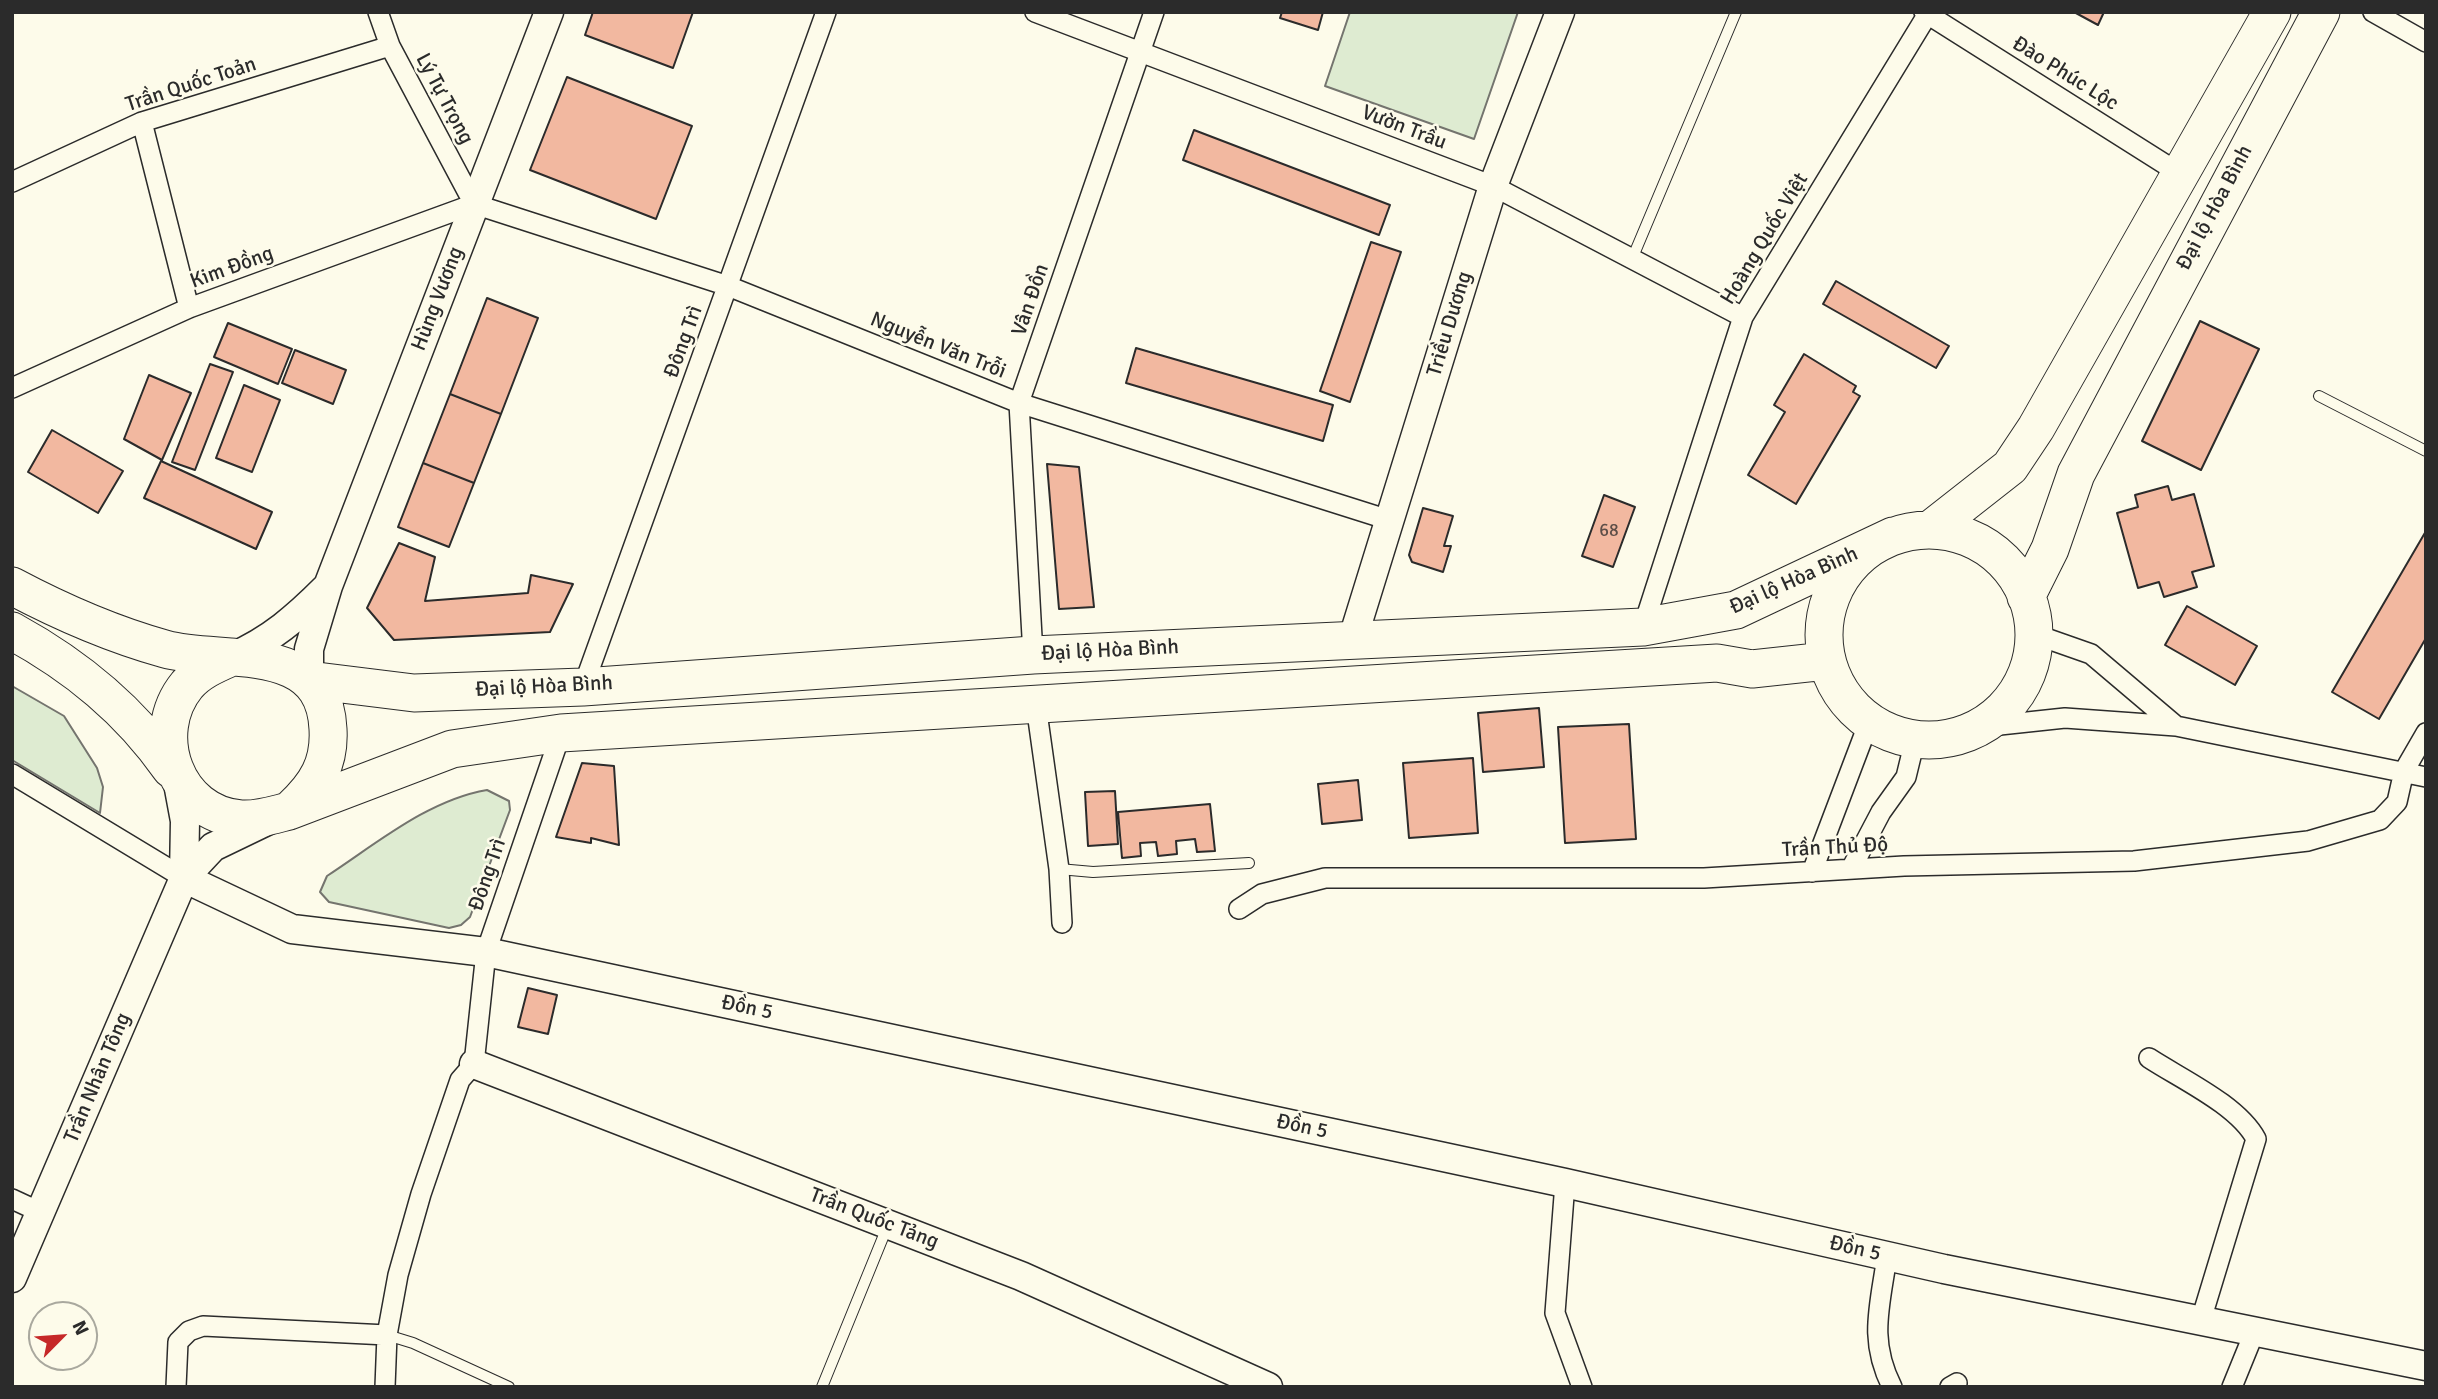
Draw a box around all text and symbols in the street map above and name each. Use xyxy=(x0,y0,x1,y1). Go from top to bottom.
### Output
street label: Đào Phúc Lộc xyxy=(2007,31,2123,117)
street label: Lý Tự Trọng xyxy=(410,49,478,149)
street label: Trần Quốc Toản xyxy=(123,52,259,118)
street label: Vườn Trầu xyxy=(1358,100,1450,156)
street label: Đại lộ Hòa Bình xyxy=(2172,141,2258,275)
street label: Hoàng Quốc Việt xyxy=(1716,169,1814,309)
street label: Kim Đồng xyxy=(187,241,277,295)
street label: Hùng Vương xyxy=(407,243,469,355)
street label: Vân Đồn xyxy=(1007,261,1055,339)
street label: Triều Dương xyxy=(1422,268,1478,380)
street label: Đông Trì xyxy=(659,302,709,382)
street label: Nguyễn Văn Trỗi xyxy=(866,307,1010,385)
house number: 68 xyxy=(1599,520,1619,542)
street label: Đại lộ Hòa Bình xyxy=(1726,541,1862,621)
street label: Đại lộ Hòa Bình xyxy=(1041,635,1179,667)
street label: Đại lộ Hòa Bình xyxy=(475,671,613,703)
street label: Trần Thủ Độ xyxy=(1781,833,1889,863)
street label: Đông Trì xyxy=(464,835,512,915)
street label: Đồn 5 xyxy=(719,990,775,1026)
street label: Trần Nhân Tông xyxy=(59,1009,137,1147)
street label: Đồn 5 xyxy=(1274,1109,1330,1145)
street label: Trần Quốc Tảng xyxy=(806,1183,942,1255)
street label: Đồn 5 xyxy=(1827,1231,1883,1267)
north arrow xyxy=(28,1301,98,1371)
text: N xyxy=(67,1317,94,1339)

